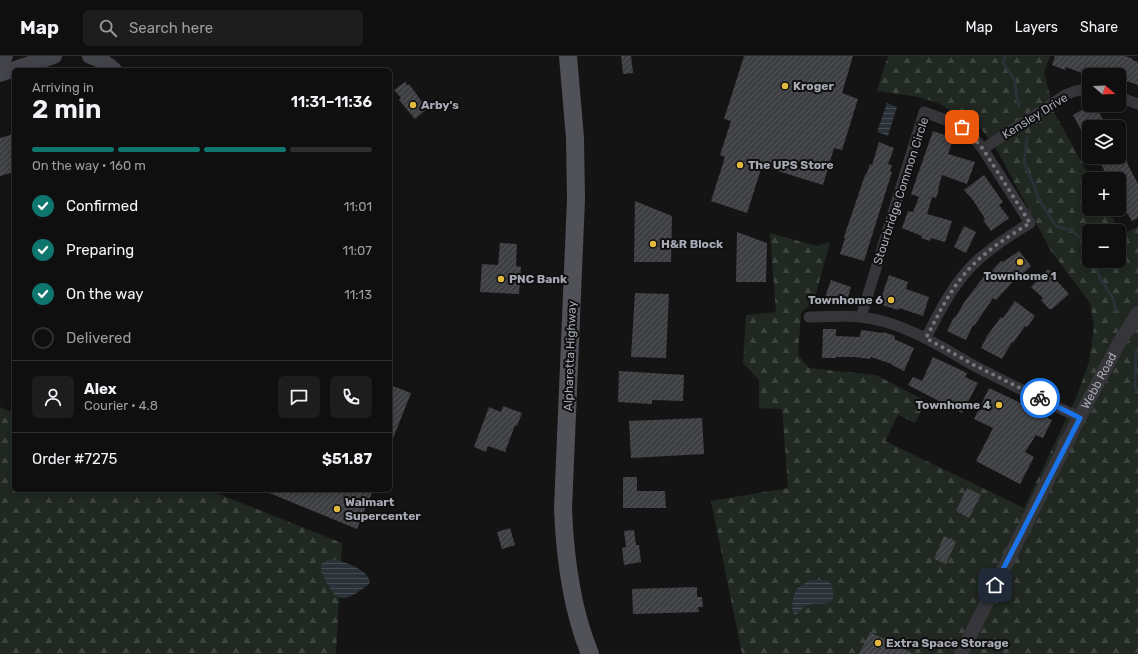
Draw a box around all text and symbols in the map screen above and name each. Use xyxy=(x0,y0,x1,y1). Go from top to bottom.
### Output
search box xyxy=(83,10,363,46)
text: Map xyxy=(20,16,59,39)
icon: search xyxy=(97,17,119,39)
text: Search here xyxy=(129,19,213,37)
text: Map xyxy=(966,19,993,36)
text: Layers xyxy=(1015,19,1058,36)
text: Share xyxy=(1080,19,1118,36)
north arrow xyxy=(1082,68,1126,112)
map controls xyxy=(1082,68,1126,268)
place label: Kroger xyxy=(793,79,834,93)
text: Arriving in xyxy=(32,80,94,95)
marker: Kroger xyxy=(780,81,790,91)
street label: Kensley Drive xyxy=(1000,90,1071,142)
text: 11:31–11:36 xyxy=(291,93,372,111)
text: 2 min xyxy=(32,94,101,125)
place label: Arby's xyxy=(421,98,459,112)
marker: Arby's xyxy=(408,100,418,110)
pin xyxy=(945,110,979,144)
street label: Stourbridge Common Circle xyxy=(871,115,932,267)
icon: bag xyxy=(951,116,973,138)
button: layers xyxy=(1082,120,1126,164)
text: On the way · 160 m xyxy=(32,158,146,173)
place label: The UPS Store xyxy=(748,158,834,172)
marker: The UPS Store xyxy=(735,160,745,170)
button: + xyxy=(1082,172,1126,216)
icon: check xyxy=(32,195,54,217)
text: Confirmed xyxy=(66,197,138,215)
text: 11:01 xyxy=(344,199,372,214)
button: − xyxy=(1082,224,1126,268)
place label: H&R Block xyxy=(661,237,723,251)
icon: check xyxy=(32,239,54,261)
marker: H&R Block xyxy=(648,239,658,249)
text: Preparing xyxy=(66,241,134,259)
text: 11:07 xyxy=(343,243,372,258)
marker: Townhome 1 xyxy=(1015,257,1025,267)
place label: Townhome 1 xyxy=(983,269,1057,283)
place label: PNC Bank xyxy=(509,272,567,286)
marker: PNC Bank xyxy=(496,274,506,284)
icon: check xyxy=(32,283,54,305)
text: On the way xyxy=(66,285,144,303)
text: 11:13 xyxy=(344,287,372,302)
place label: Townhome 6 xyxy=(808,293,883,307)
marker: Townhome 6 xyxy=(886,295,896,305)
street label: Alpharetta Highway xyxy=(561,300,579,411)
text: Delivered xyxy=(66,329,131,347)
street label: Webb Road xyxy=(1078,350,1120,411)
button: person xyxy=(32,376,74,418)
button: chat xyxy=(278,376,320,418)
button: phone xyxy=(330,376,372,418)
courier xyxy=(1020,378,1060,418)
text: Alex xyxy=(84,380,117,398)
icon: bike xyxy=(1029,387,1051,409)
text: Courier · 4.8 xyxy=(84,398,158,413)
place label: Townhome 4 xyxy=(916,398,991,412)
marker: Townhome 4 xyxy=(994,400,1004,410)
text: Order #7275 xyxy=(32,450,117,468)
text: $51.87 xyxy=(322,450,372,468)
place label: Walmart Supercenter xyxy=(345,495,421,523)
marker: Walmart Supercenter xyxy=(332,504,342,514)
pin xyxy=(978,568,1012,602)
icon: home xyxy=(984,574,1006,596)
place label: Extra Space Storage xyxy=(886,636,1009,650)
marker: Extra Space Storage xyxy=(873,638,883,648)

